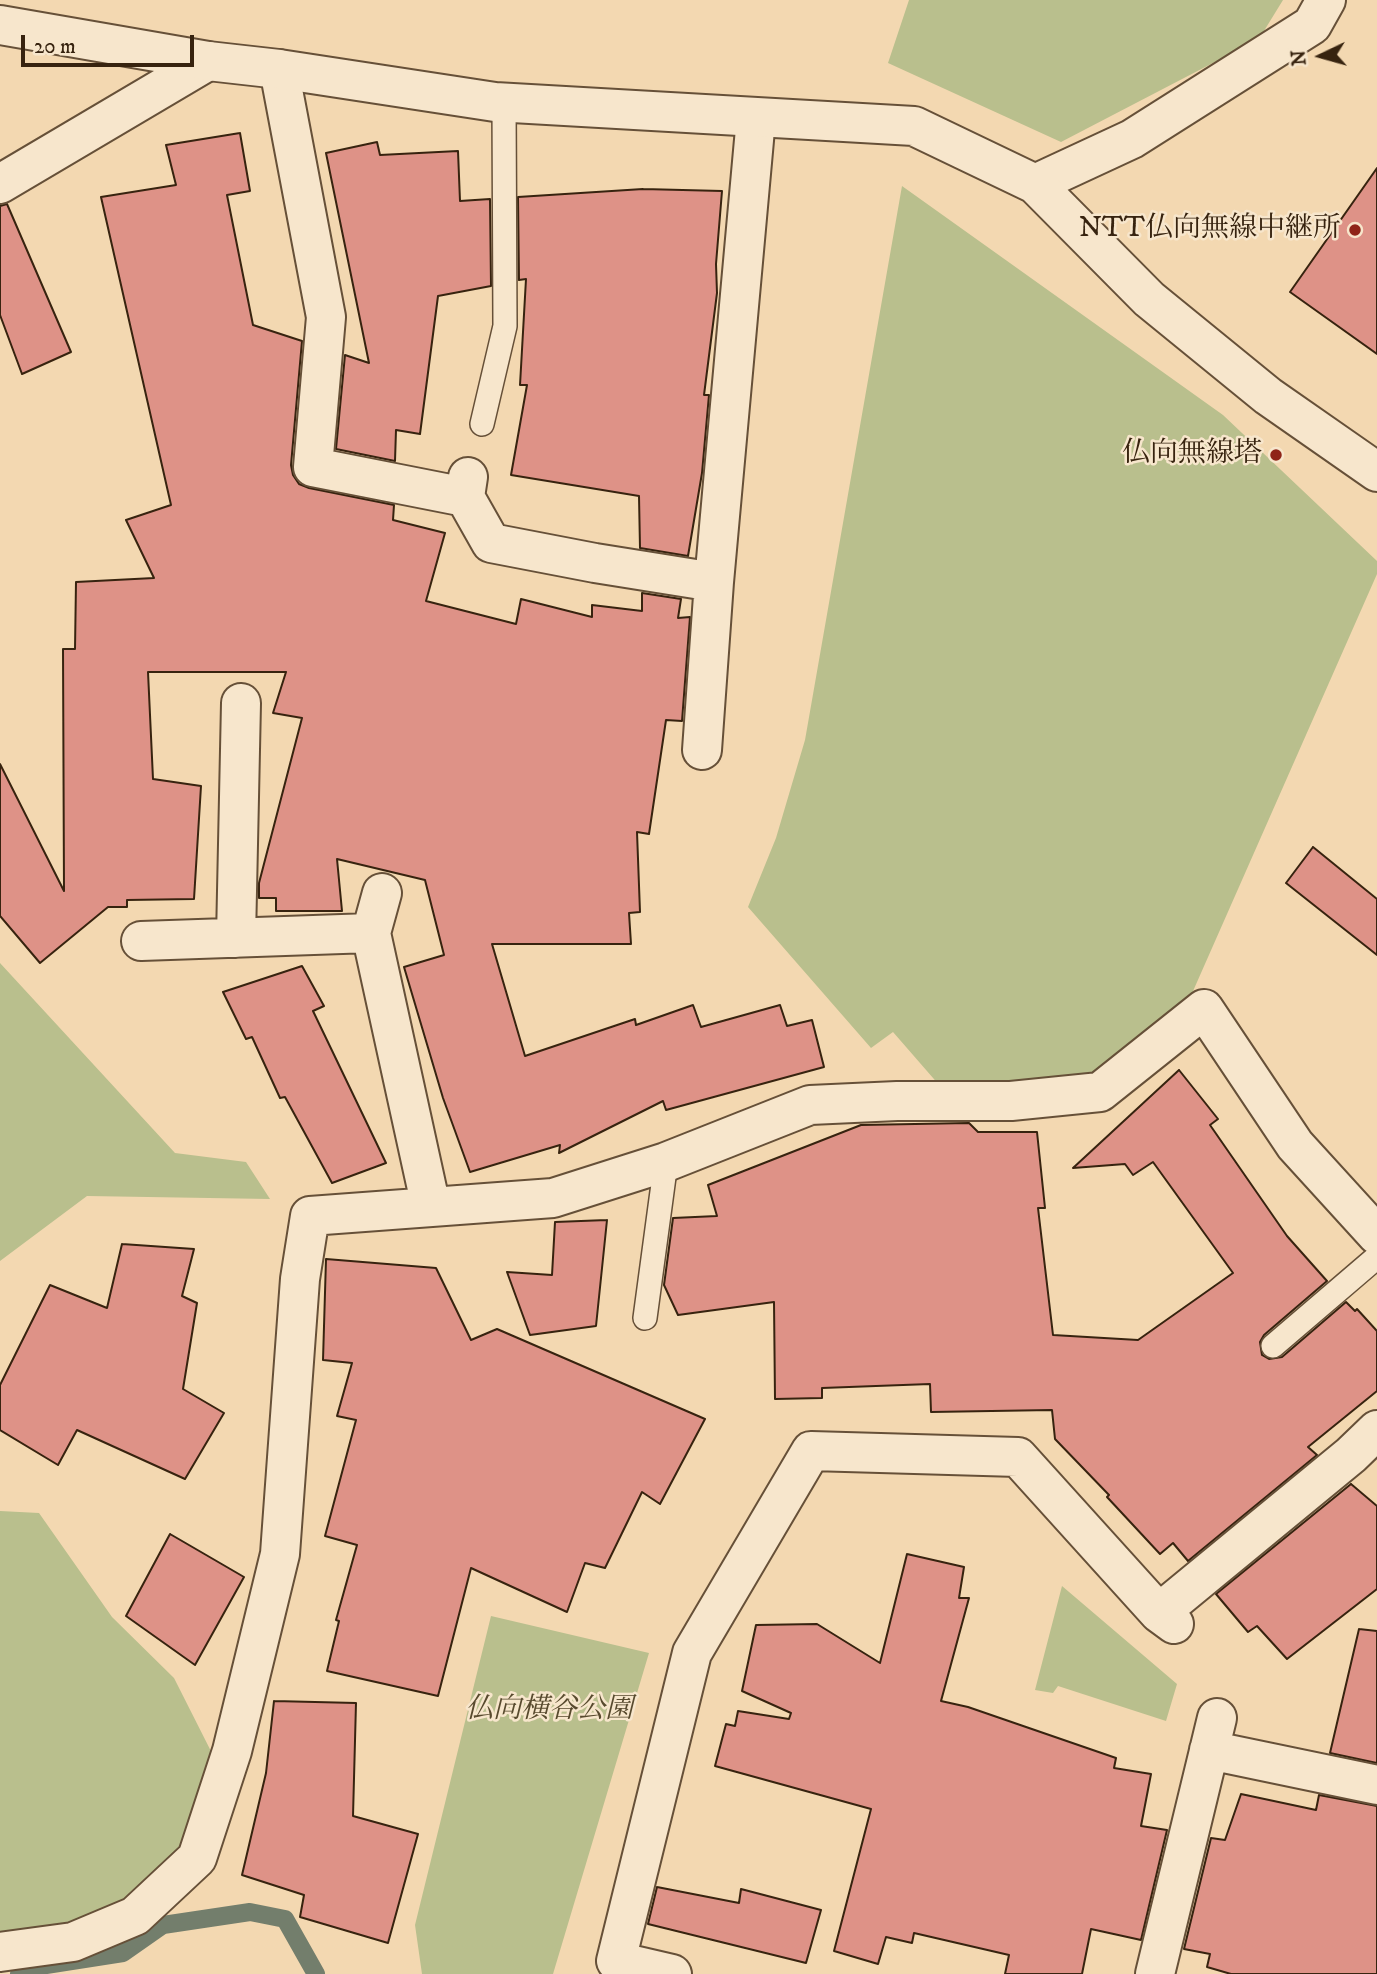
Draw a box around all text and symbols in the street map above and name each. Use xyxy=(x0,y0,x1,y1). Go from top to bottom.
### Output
scale bar xyxy=(24,21,198,65)
north arrow xyxy=(1286,21,1356,91)
text: 20 m xyxy=(34,34,76,60)
text: N xyxy=(1287,49,1312,67)
place label: NTT仏向無線中継所 xyxy=(1079,213,1341,247)
marker: NTT仏向無線中継所 xyxy=(1347,222,1363,238)
place label: 仏向無線塔 xyxy=(1122,438,1262,472)
marker: 仏向無線塔 xyxy=(1268,447,1284,463)
park label: 仏向横谷公園 xyxy=(465,1694,633,1728)

